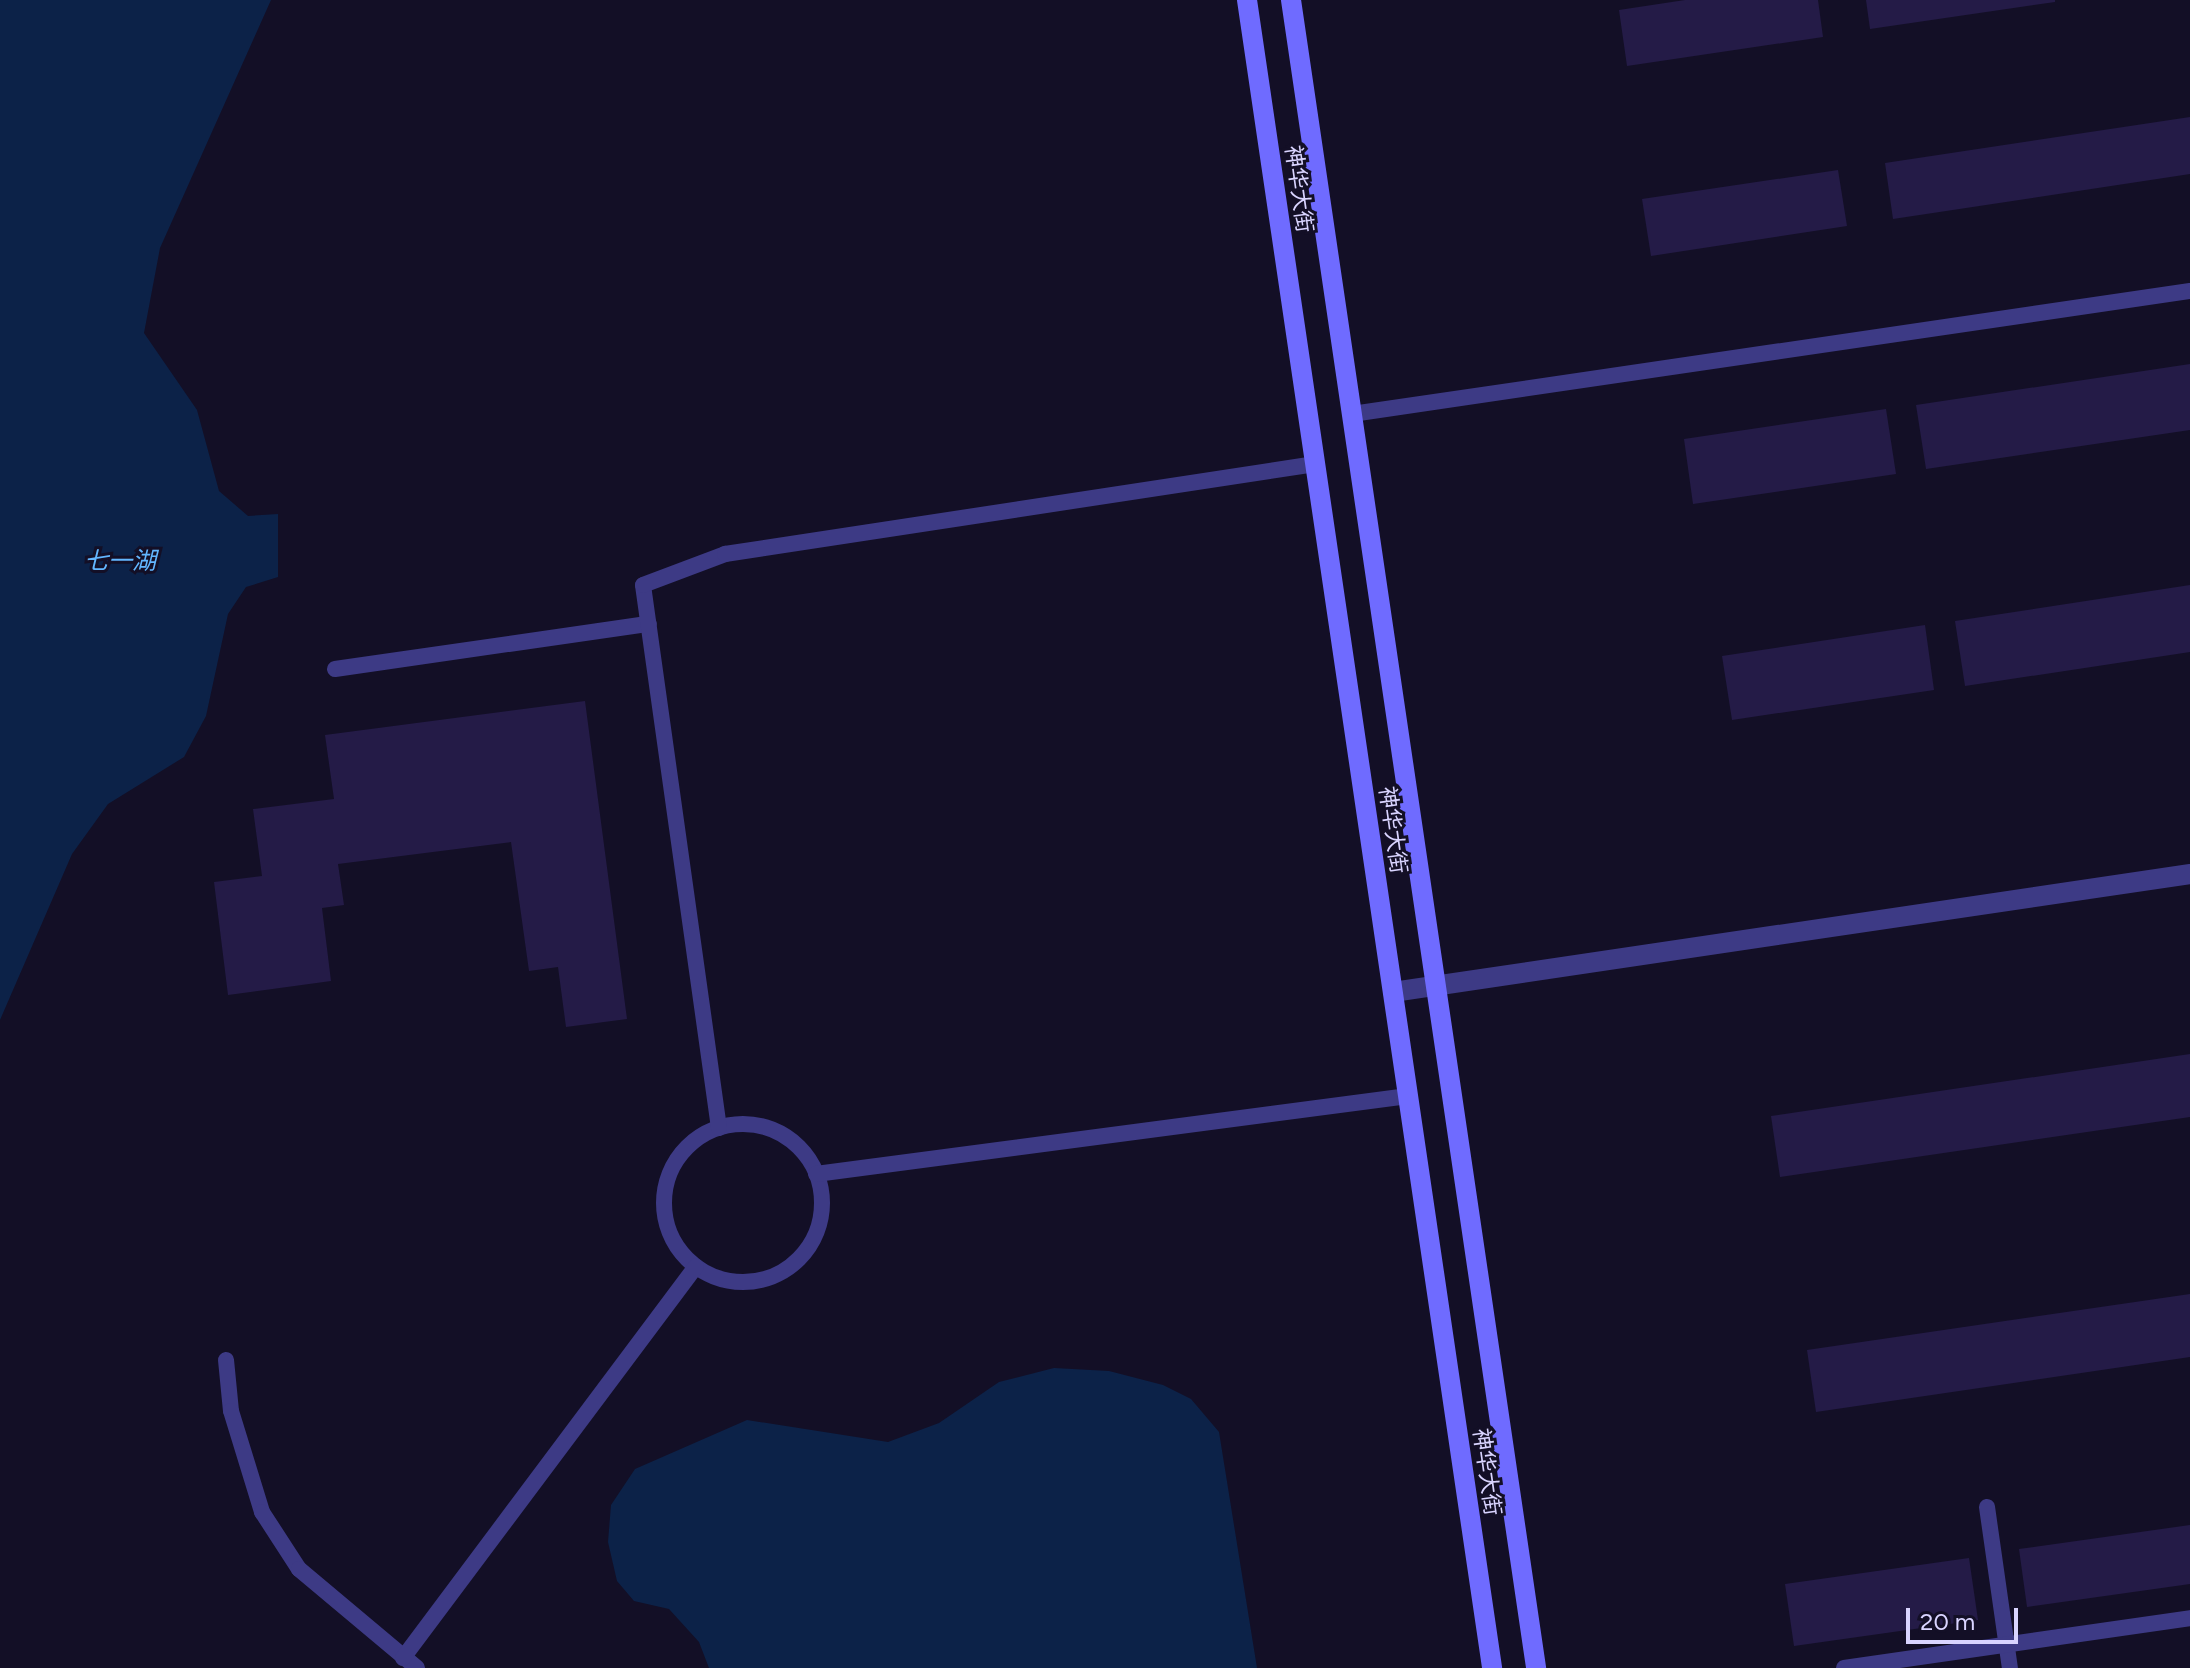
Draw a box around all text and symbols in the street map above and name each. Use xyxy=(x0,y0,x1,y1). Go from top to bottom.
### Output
street label: 神华大街 xyxy=(1280,144,1318,234)
water label: 七一湖 xyxy=(84,547,156,575)
street label: 神华大街 xyxy=(1374,785,1412,875)
street label: 神华大街 xyxy=(1468,1427,1506,1517)
scale bar xyxy=(1910,1592,2022,1642)
text: 20 m xyxy=(1920,1607,1975,1636)

